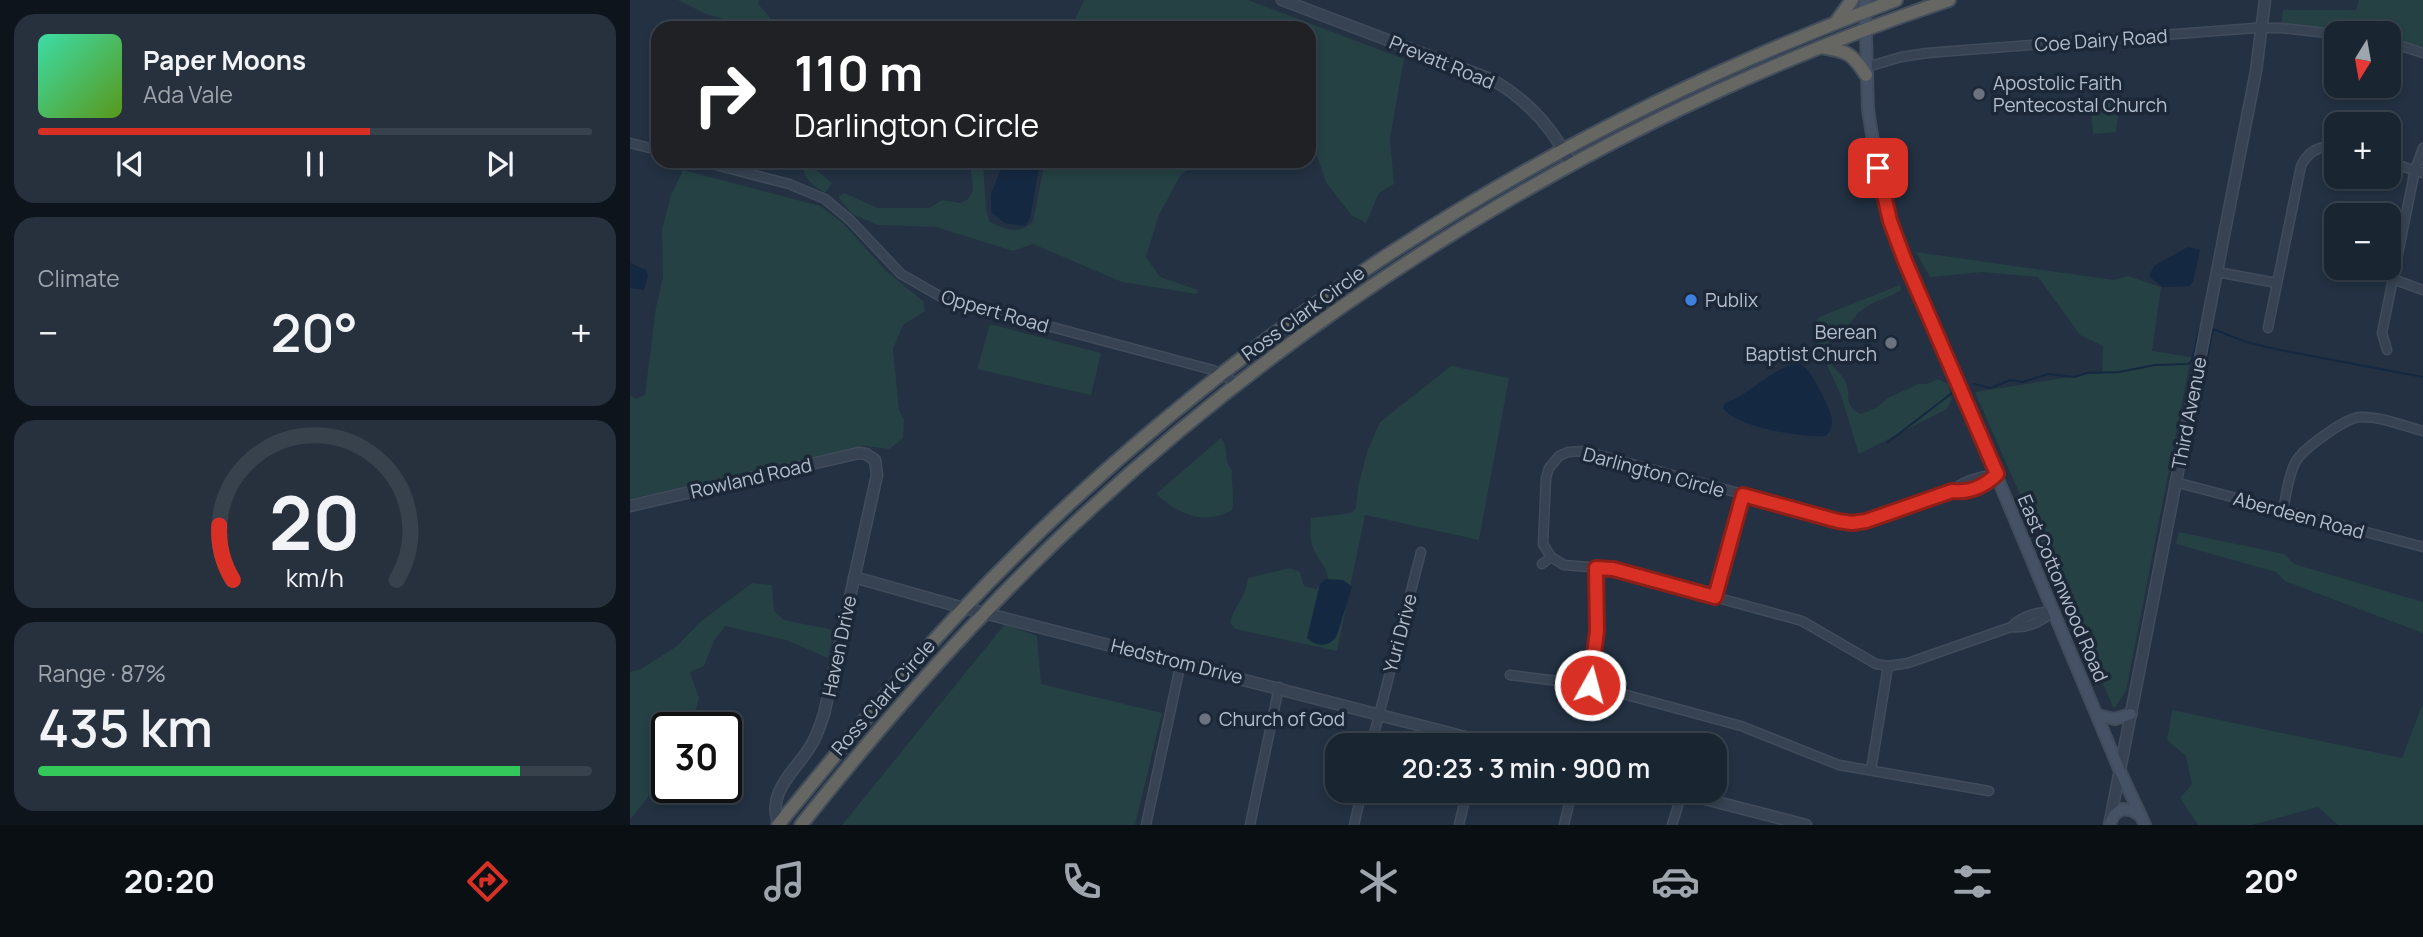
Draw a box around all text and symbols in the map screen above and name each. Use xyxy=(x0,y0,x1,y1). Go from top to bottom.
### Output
north arrow xyxy=(2324,21,2401,98)
map controls xyxy=(2324,21,2401,280)
street label: Coe Dairy Road xyxy=(2034,22,2168,58)
street label: Prevatt Road xyxy=(1385,29,1499,95)
text: 110 m xyxy=(794,39,923,106)
text: Paper Moons xyxy=(143,42,306,78)
icon: right xyxy=(679,49,770,140)
place label: Apostolic Faith Pentecostal Church xyxy=(1993,70,2167,118)
text: Ada Vale xyxy=(143,78,233,110)
marker: Apostolic Faith Pentecostal Church xyxy=(1971,86,1987,102)
text: Darlington Circle xyxy=(794,103,1039,147)
button: + xyxy=(2324,112,2401,189)
pin xyxy=(1848,138,1908,198)
icon: previous xyxy=(111,145,149,183)
icon: pause xyxy=(296,145,334,183)
icon: next xyxy=(481,145,519,183)
icon: arrive xyxy=(1859,149,1897,187)
button: − xyxy=(2324,203,2401,280)
street label: Ross Clark Circle xyxy=(1236,260,1370,366)
text: Climate xyxy=(38,262,120,294)
street label: Oppert Road xyxy=(938,283,1052,339)
place label: Publix xyxy=(1705,287,1758,313)
marker: Publix xyxy=(1683,292,1699,308)
text: 20° xyxy=(271,297,358,368)
text: − xyxy=(38,306,59,358)
text: + xyxy=(570,306,592,358)
place label: Berean Baptist Church xyxy=(1745,319,1877,367)
marker: Berean Baptist Church xyxy=(1883,335,1899,351)
street label: Third Avenue xyxy=(2165,355,2213,471)
street label: Darlington Circle xyxy=(1580,441,1728,503)
street label: Rowland Road xyxy=(688,451,814,505)
text: 20 xyxy=(269,472,361,572)
street label: Aberdeen Road xyxy=(2231,485,2367,545)
street label: East Cottonwood Road xyxy=(2012,490,2114,686)
text: km/h xyxy=(286,560,344,595)
street label: Yuri Drive xyxy=(1377,591,1423,675)
street label: Haven Drive xyxy=(816,593,862,699)
street label: Hedstrom Drive xyxy=(1108,632,1246,690)
street label: Ross Clark Circle xyxy=(825,633,941,761)
position arrow xyxy=(1553,648,1627,722)
text: Range · 87% xyxy=(38,657,166,689)
text: 435 km xyxy=(38,692,213,763)
place label: Church of God xyxy=(1219,706,1345,732)
marker: Church of God xyxy=(1197,711,1213,727)
speed limit sign: 30 xyxy=(651,712,742,803)
text: 20:23 · 3 min · 900 m xyxy=(1402,750,1650,786)
icon: directions xyxy=(463,857,512,906)
icon: music xyxy=(760,857,809,906)
icon: phone xyxy=(1057,857,1106,906)
icon: climate xyxy=(1354,857,1403,906)
icon: car xyxy=(1651,857,1700,906)
icon: filters xyxy=(1948,857,1997,906)
text: 20:20 xyxy=(124,859,215,903)
text: 20° xyxy=(2244,859,2299,903)

